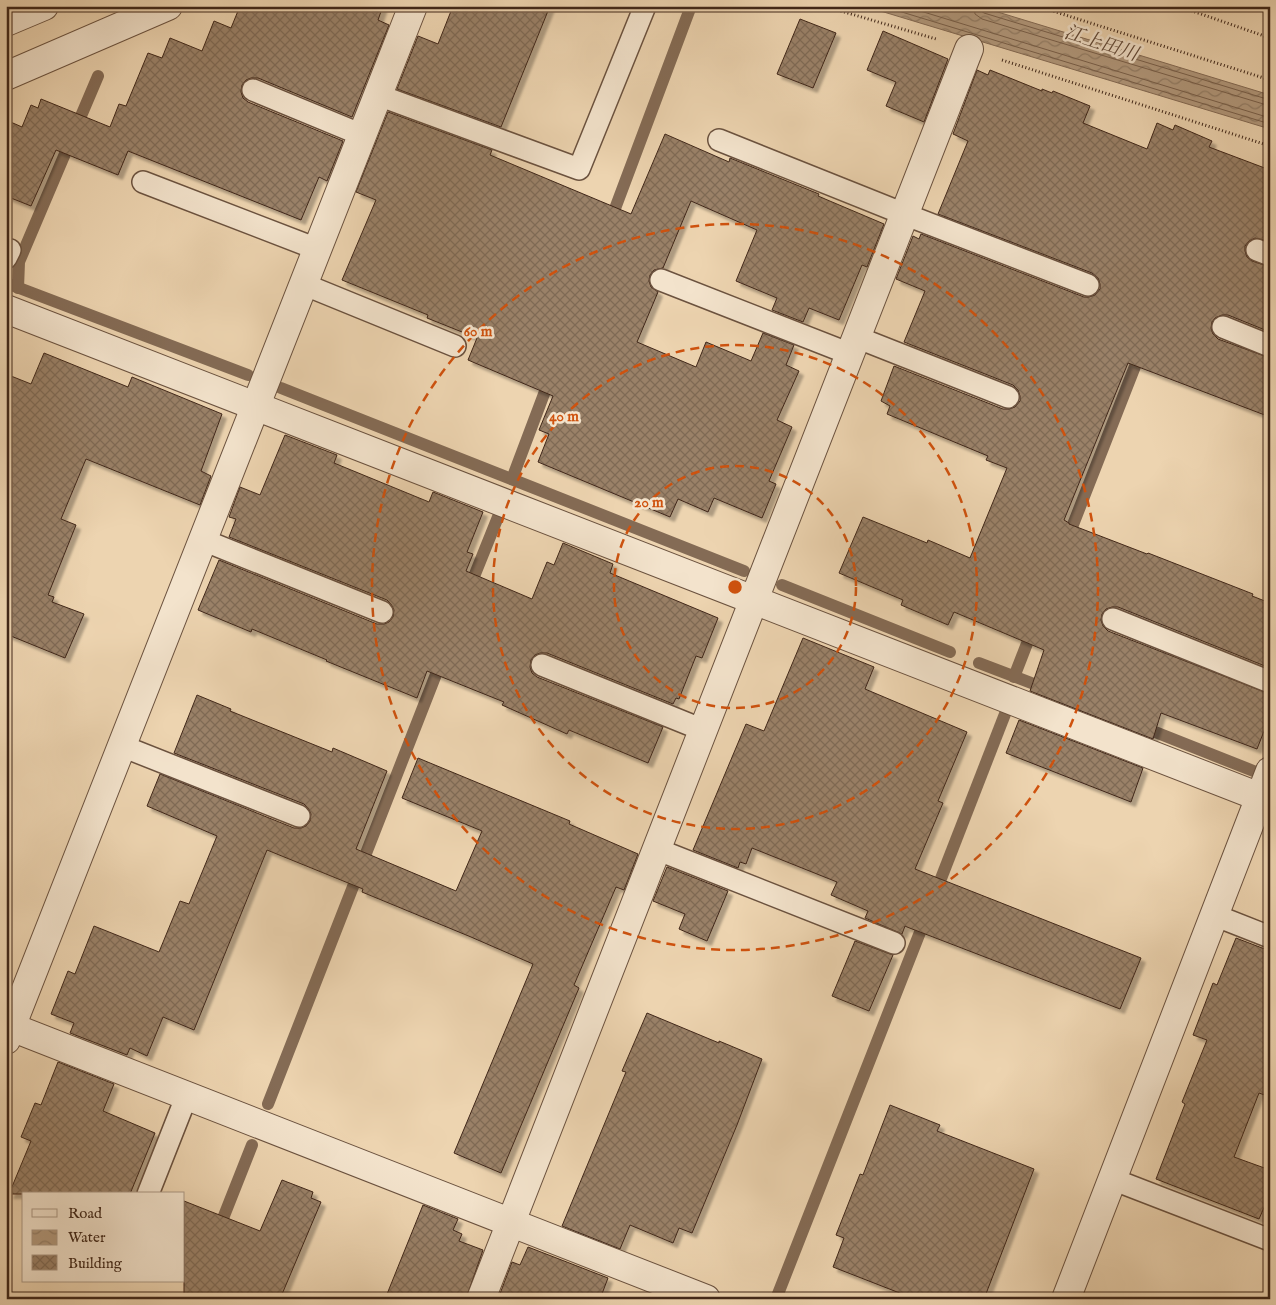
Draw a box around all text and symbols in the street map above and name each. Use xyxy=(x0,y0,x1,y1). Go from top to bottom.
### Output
water label: 江上田川 xyxy=(1061,21,1143,68)
text: 60 m xyxy=(464,322,493,341)
text: 40 m xyxy=(549,407,579,426)
text: 20 m xyxy=(634,493,664,512)
centre of rings xyxy=(726,578,744,596)
legend xyxy=(22,1192,185,1282)
text: Road xyxy=(68,1204,103,1223)
text: Water xyxy=(68,1228,106,1247)
text: Building xyxy=(68,1254,123,1273)

